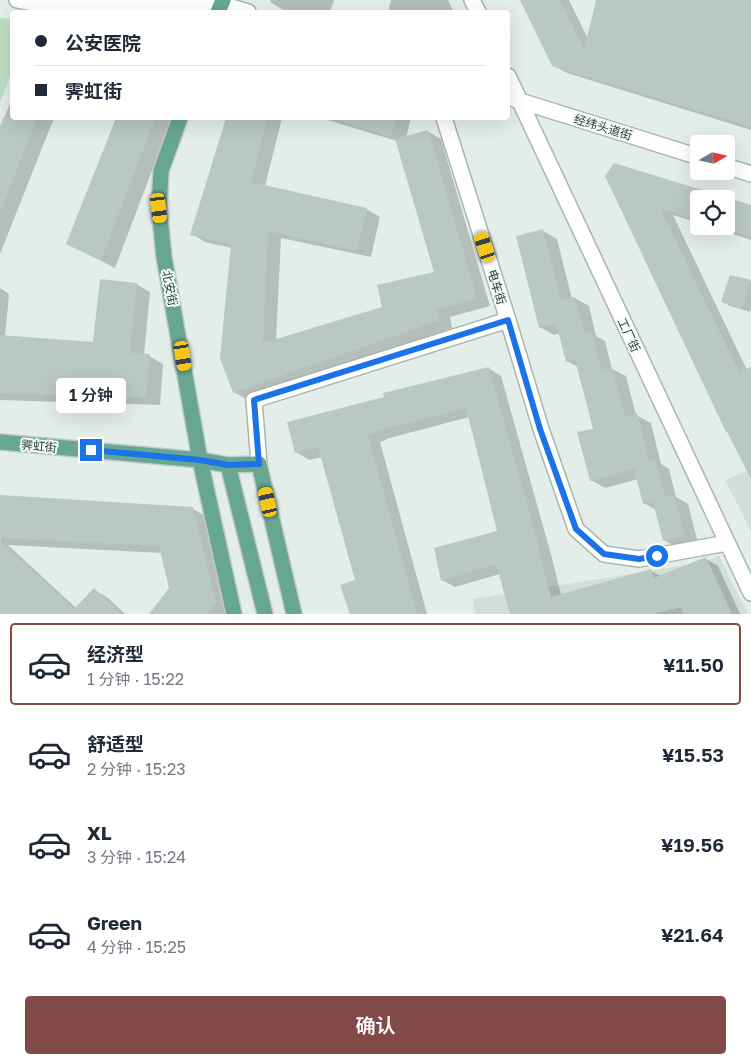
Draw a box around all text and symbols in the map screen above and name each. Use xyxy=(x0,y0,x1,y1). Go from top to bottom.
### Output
text: 公安医院 xyxy=(65,31,141,54)
text: 霁虹街 xyxy=(65,79,122,102)
street label: 经纬头道街 xyxy=(572,111,634,143)
north arrow xyxy=(690,135,735,180)
map controls xyxy=(690,135,735,235)
button: locate xyxy=(690,190,735,235)
car xyxy=(149,192,168,224)
car xyxy=(473,230,496,264)
street label: 电车街 xyxy=(485,268,509,306)
street label: 北安街 xyxy=(159,269,181,307)
street label: 工厂街 xyxy=(615,316,643,354)
car xyxy=(173,340,192,372)
callout: 1 分钟 xyxy=(56,378,126,412)
text: 1 分钟 xyxy=(69,385,113,405)
street label: 霁虹街 xyxy=(20,437,58,455)
route end xyxy=(80,439,102,461)
car xyxy=(257,486,278,518)
route start xyxy=(646,545,668,567)
icon: car xyxy=(27,642,72,687)
text: 经济型 xyxy=(87,642,144,665)
text: ¥11.50 xyxy=(663,653,724,676)
text: 1 分钟 · 15:22 xyxy=(87,669,184,689)
icon: car xyxy=(27,732,72,777)
text: 舒适型 xyxy=(87,732,144,755)
text: ¥15.53 xyxy=(662,743,724,766)
text: 2 分钟 · 15:23 xyxy=(87,759,186,779)
text: XL xyxy=(87,821,112,844)
icon: car xyxy=(27,822,72,867)
text: ¥19.56 xyxy=(661,833,724,856)
text: 3 分钟 · 15:24 xyxy=(87,847,186,867)
text: Green xyxy=(87,911,142,934)
icon: car xyxy=(27,912,72,957)
text: ¥21.64 xyxy=(661,923,724,946)
text: 4 分钟 · 15:25 xyxy=(87,937,186,957)
button: 确认 xyxy=(25,996,726,1054)

